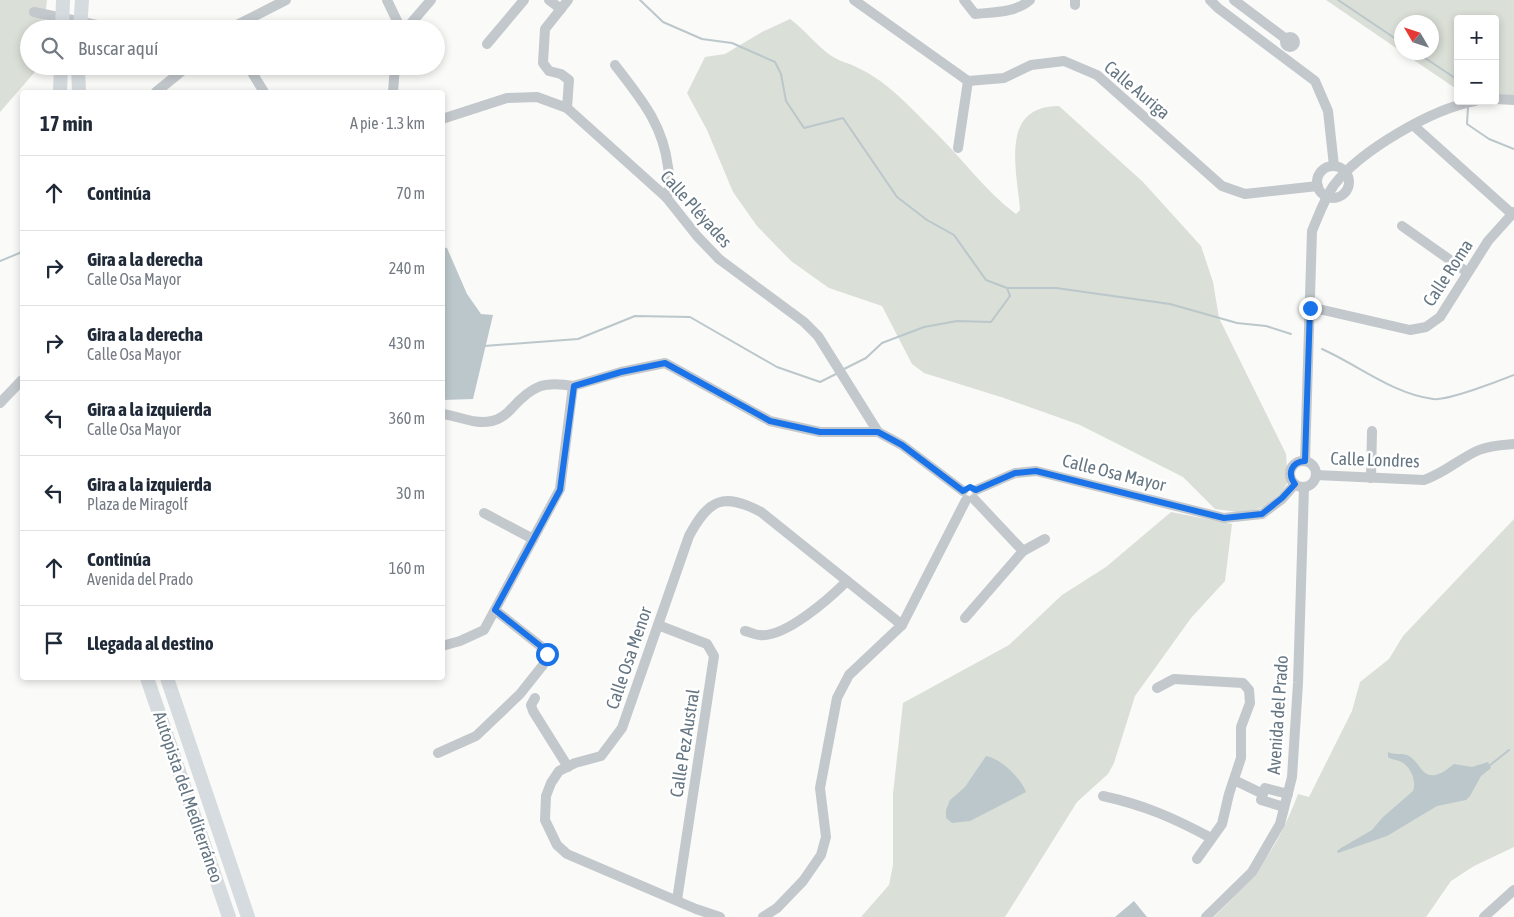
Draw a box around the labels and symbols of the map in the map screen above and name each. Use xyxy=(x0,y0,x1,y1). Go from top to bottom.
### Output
north arrow xyxy=(1394,15,1439,60)
street label: Calle Auriga xyxy=(1100,56,1174,123)
street label: Calle Pléyades xyxy=(656,166,736,252)
street label: Calle Roma xyxy=(1418,235,1477,310)
route end xyxy=(1299,297,1322,320)
street label: Calle Londres xyxy=(1330,447,1420,472)
street label: Calle Osa Mayor xyxy=(1060,450,1169,496)
street label: Calle Osa Menor xyxy=(601,603,656,712)
route start xyxy=(536,643,559,666)
street label: Avenida del Prado xyxy=(1263,655,1292,775)
street label: Calle Pez Austral xyxy=(666,687,703,799)
street label: Autopista del Mediterráneo xyxy=(149,708,228,885)

